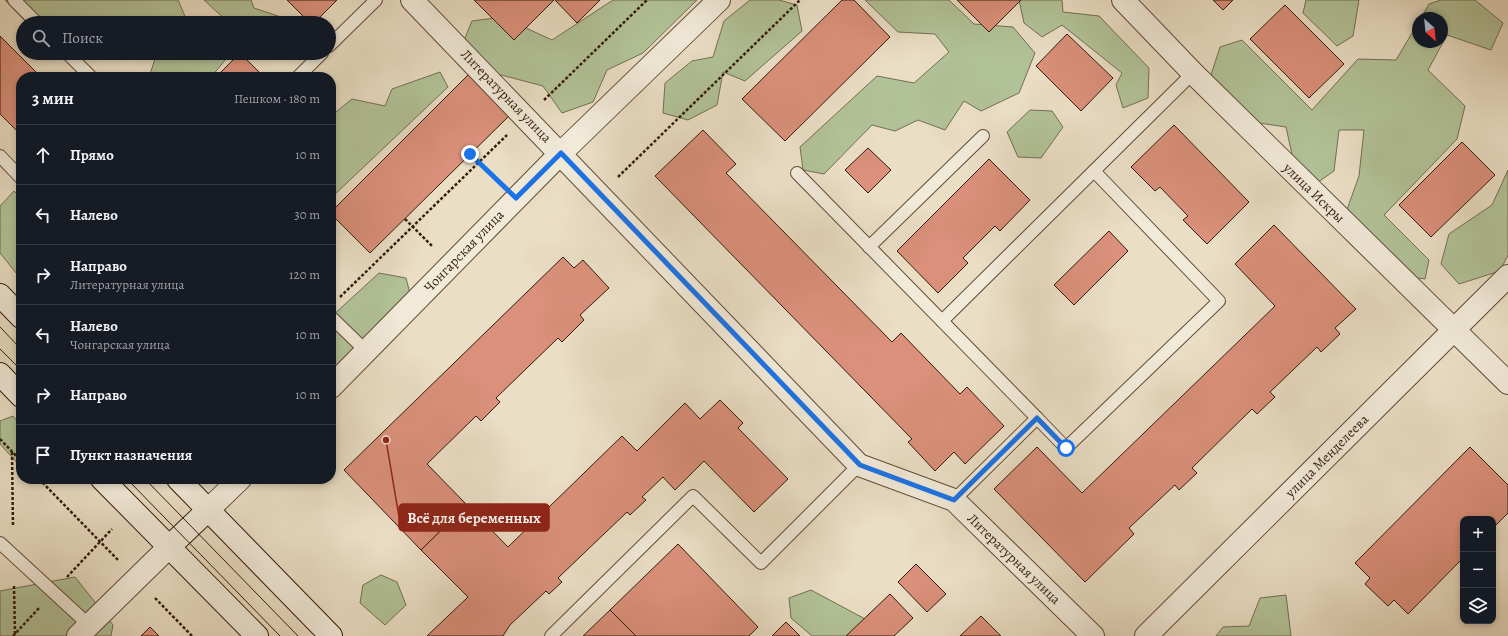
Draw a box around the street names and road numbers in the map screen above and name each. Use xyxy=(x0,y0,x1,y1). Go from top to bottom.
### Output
street label: Литературная улица xyxy=(456,45,556,147)
street label: улица Искры xyxy=(1278,158,1349,227)
street label: Чонгарская улица xyxy=(420,205,509,296)
street label: улица Менделеева xyxy=(1280,410,1373,503)
street label: Литературная улица xyxy=(963,509,1065,609)

